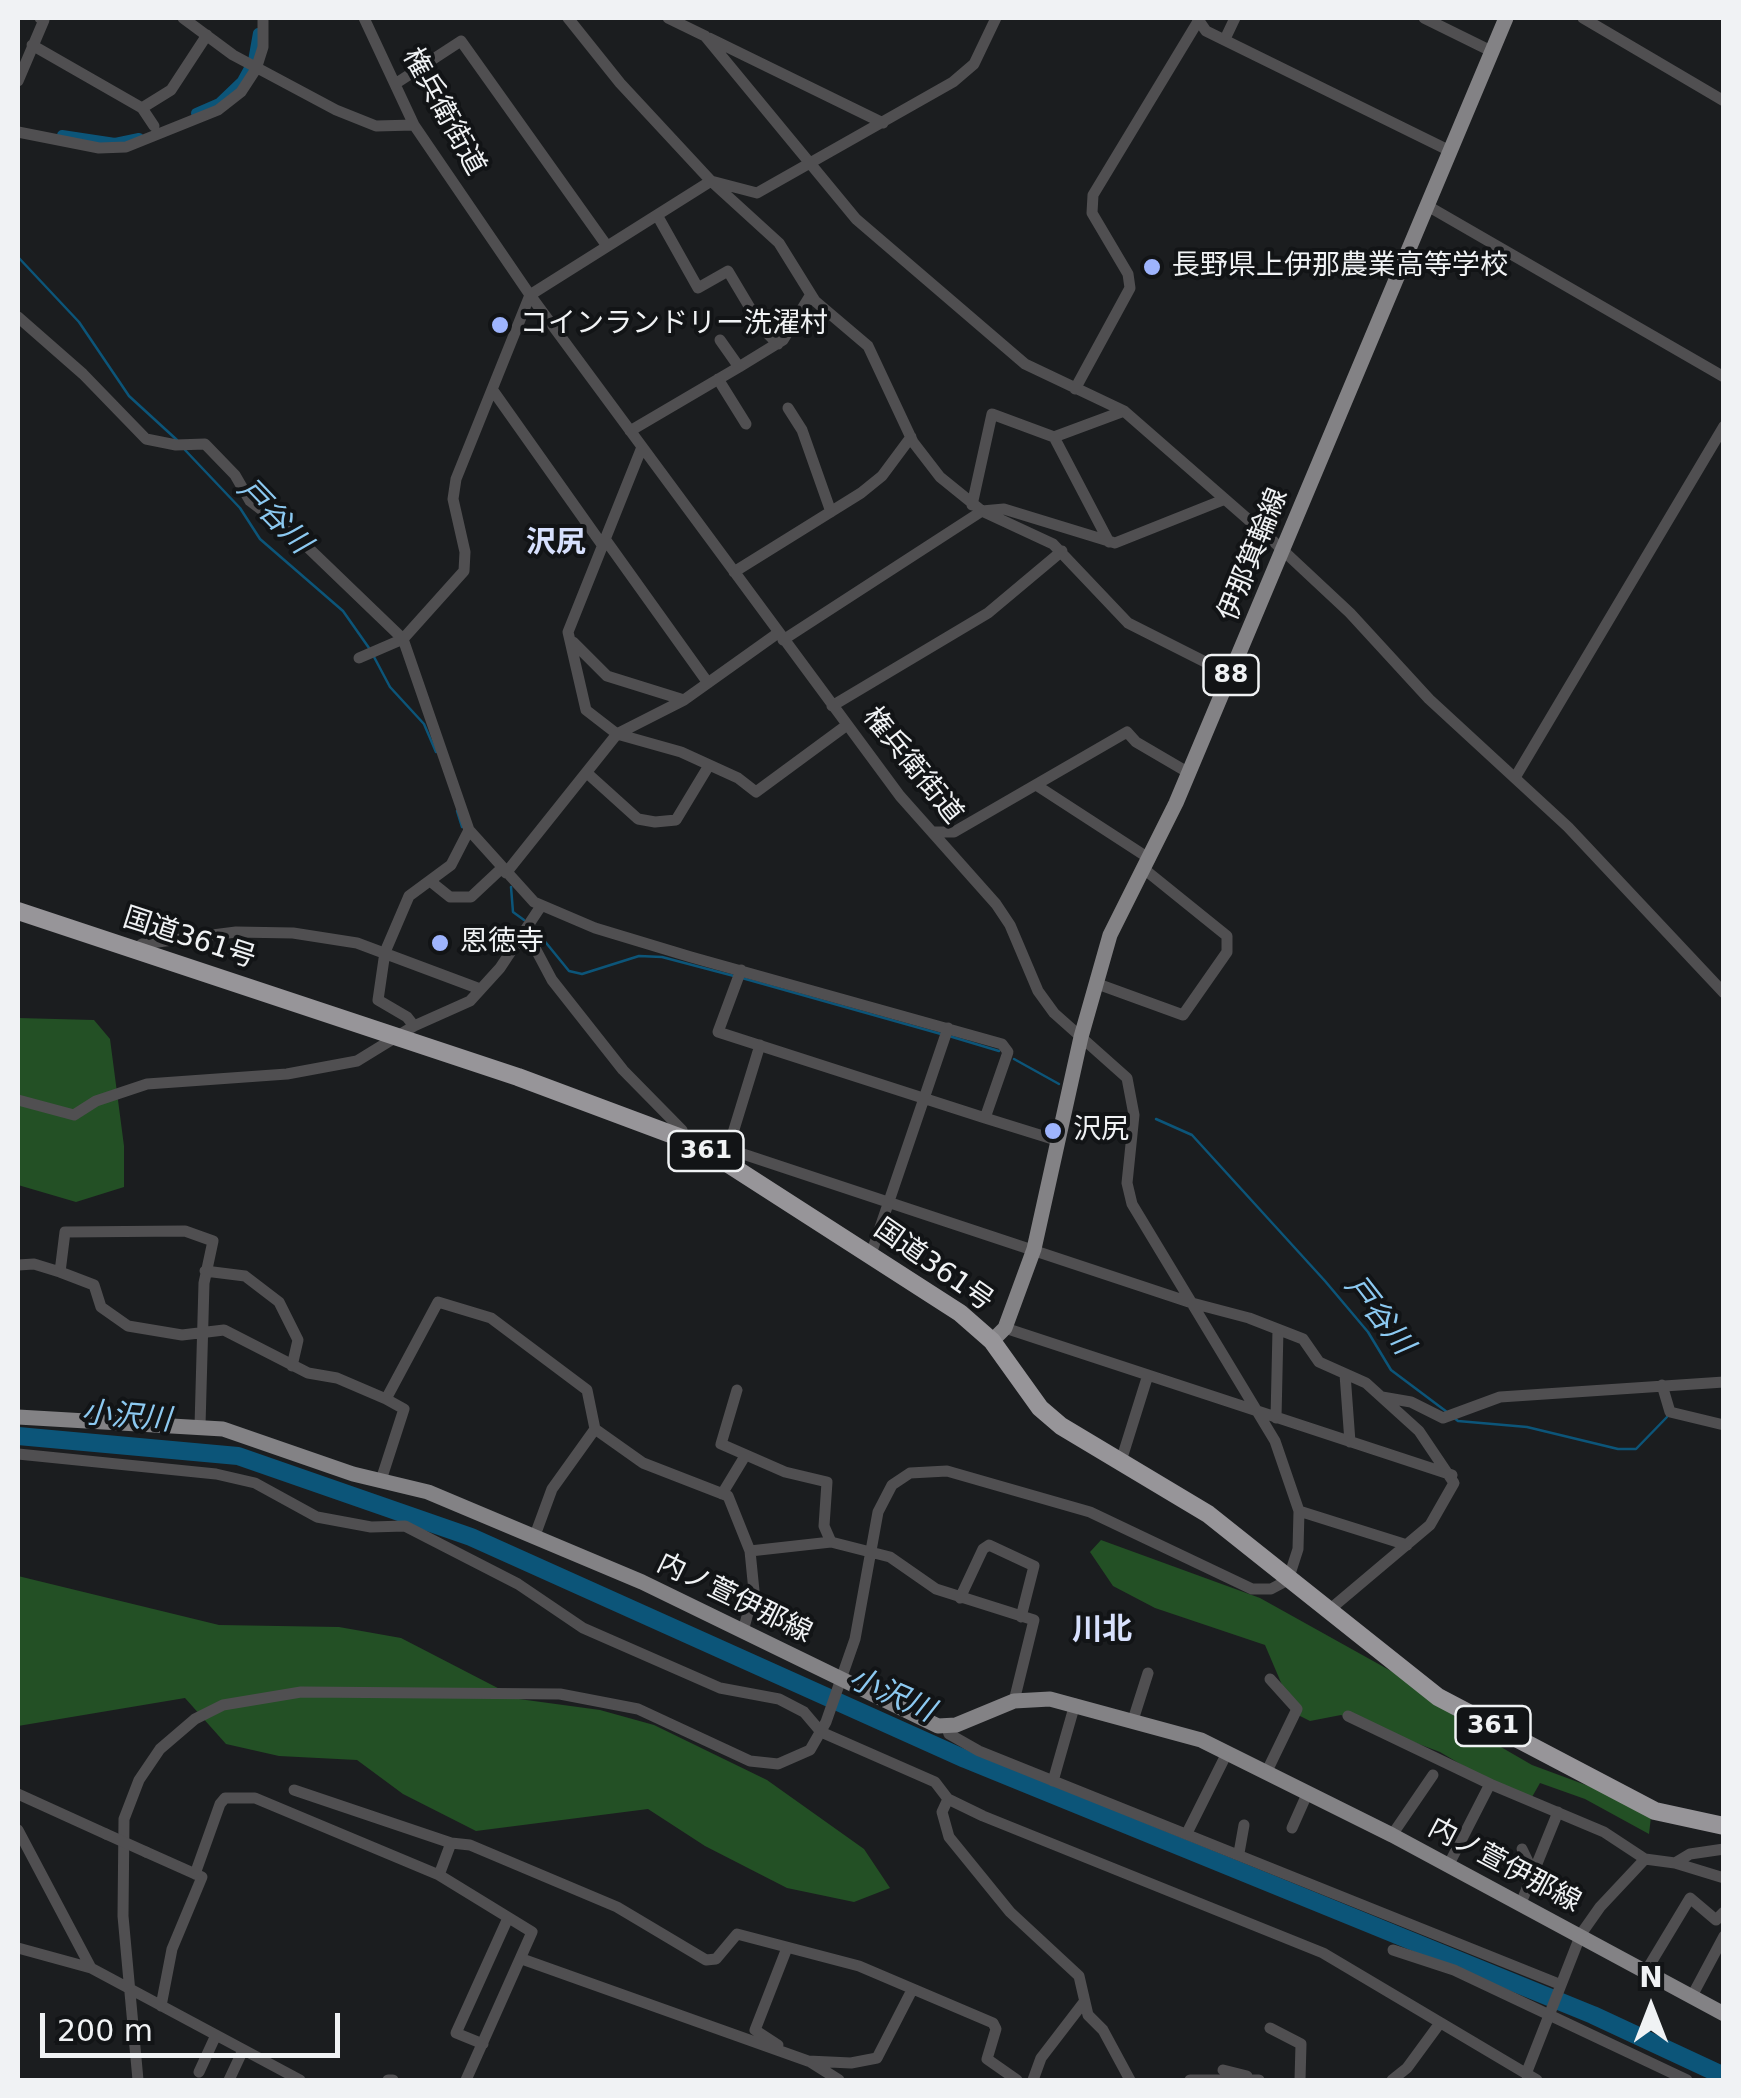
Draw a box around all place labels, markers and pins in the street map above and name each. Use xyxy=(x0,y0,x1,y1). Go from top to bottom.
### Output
place label: 長野県上伊那農業高等学校 xyxy=(1172,250,1508,284)
marker: 長野県上伊那農業高等学校 xyxy=(1141,256,1163,278)
place label: コインランドリー洗濯村 xyxy=(520,308,828,342)
marker: コインランドリー洗濯村 xyxy=(489,314,511,336)
place label: 恩徳寺 xyxy=(460,926,544,960)
marker: 恩徳寺 xyxy=(429,932,451,954)
place label: 沢尻 xyxy=(1073,1114,1129,1148)
marker: 沢尻 xyxy=(1042,1120,1064,1142)

